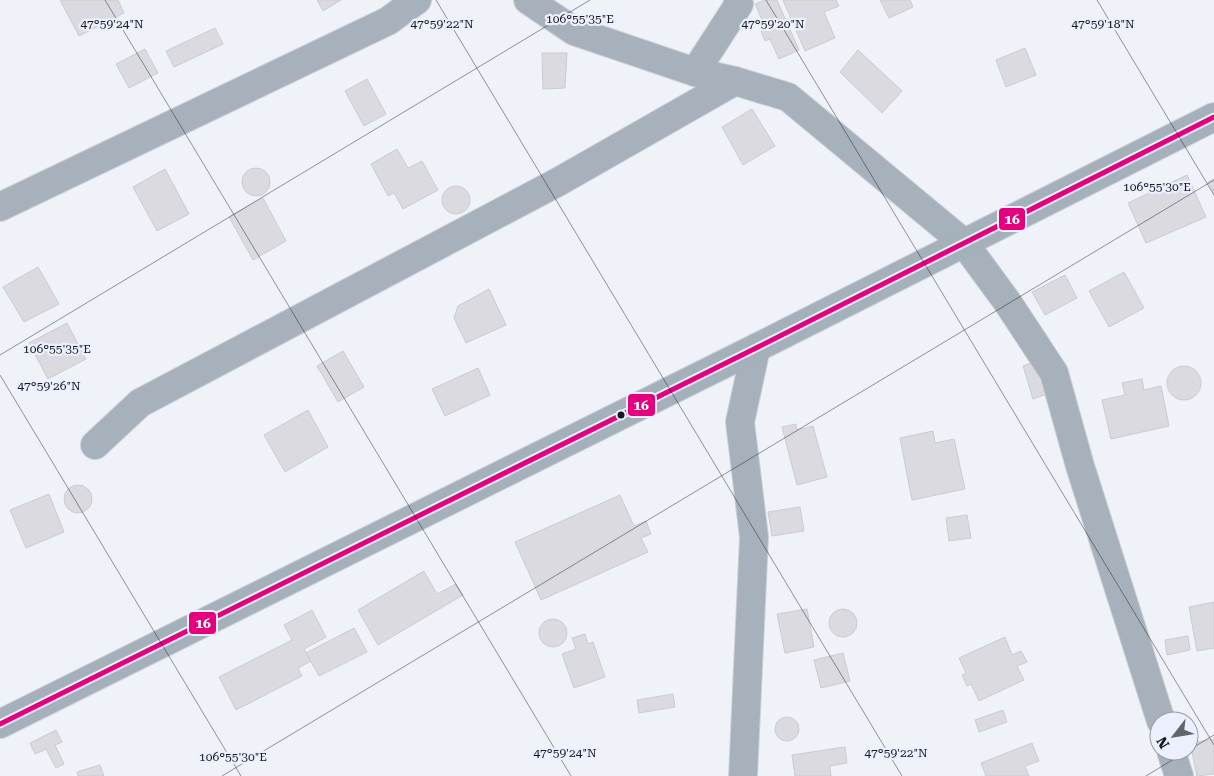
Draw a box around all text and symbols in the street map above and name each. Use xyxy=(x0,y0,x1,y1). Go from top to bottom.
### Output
text: 106°55'35"E xyxy=(546,12,614,26)
text: 47°59'24"N xyxy=(80,17,144,31)
text: 47°59'22"N xyxy=(410,17,474,31)
text: 47°59'20"N xyxy=(741,17,805,31)
text: 47°59'18"N xyxy=(1071,17,1135,31)
text: 106°55'30"E xyxy=(1123,180,1191,194)
line badge: 16 xyxy=(998,207,1026,231)
text: 16 xyxy=(1004,211,1020,227)
text: 106°55'35"E xyxy=(23,342,91,356)
text: 47°59'26"N xyxy=(17,379,81,393)
line badge: 16 xyxy=(627,393,656,417)
text: 16 xyxy=(633,397,649,413)
unlabelled marker xyxy=(616,410,626,420)
line badge: 16 xyxy=(188,611,217,635)
text: 16 xyxy=(195,615,211,631)
north arrow xyxy=(1149,711,1199,761)
text: N xyxy=(1153,734,1172,751)
text: 47°59'24"N xyxy=(533,746,597,760)
text: 47°59'22"N xyxy=(864,746,928,760)
text: 106°55'30"E xyxy=(199,750,267,764)

